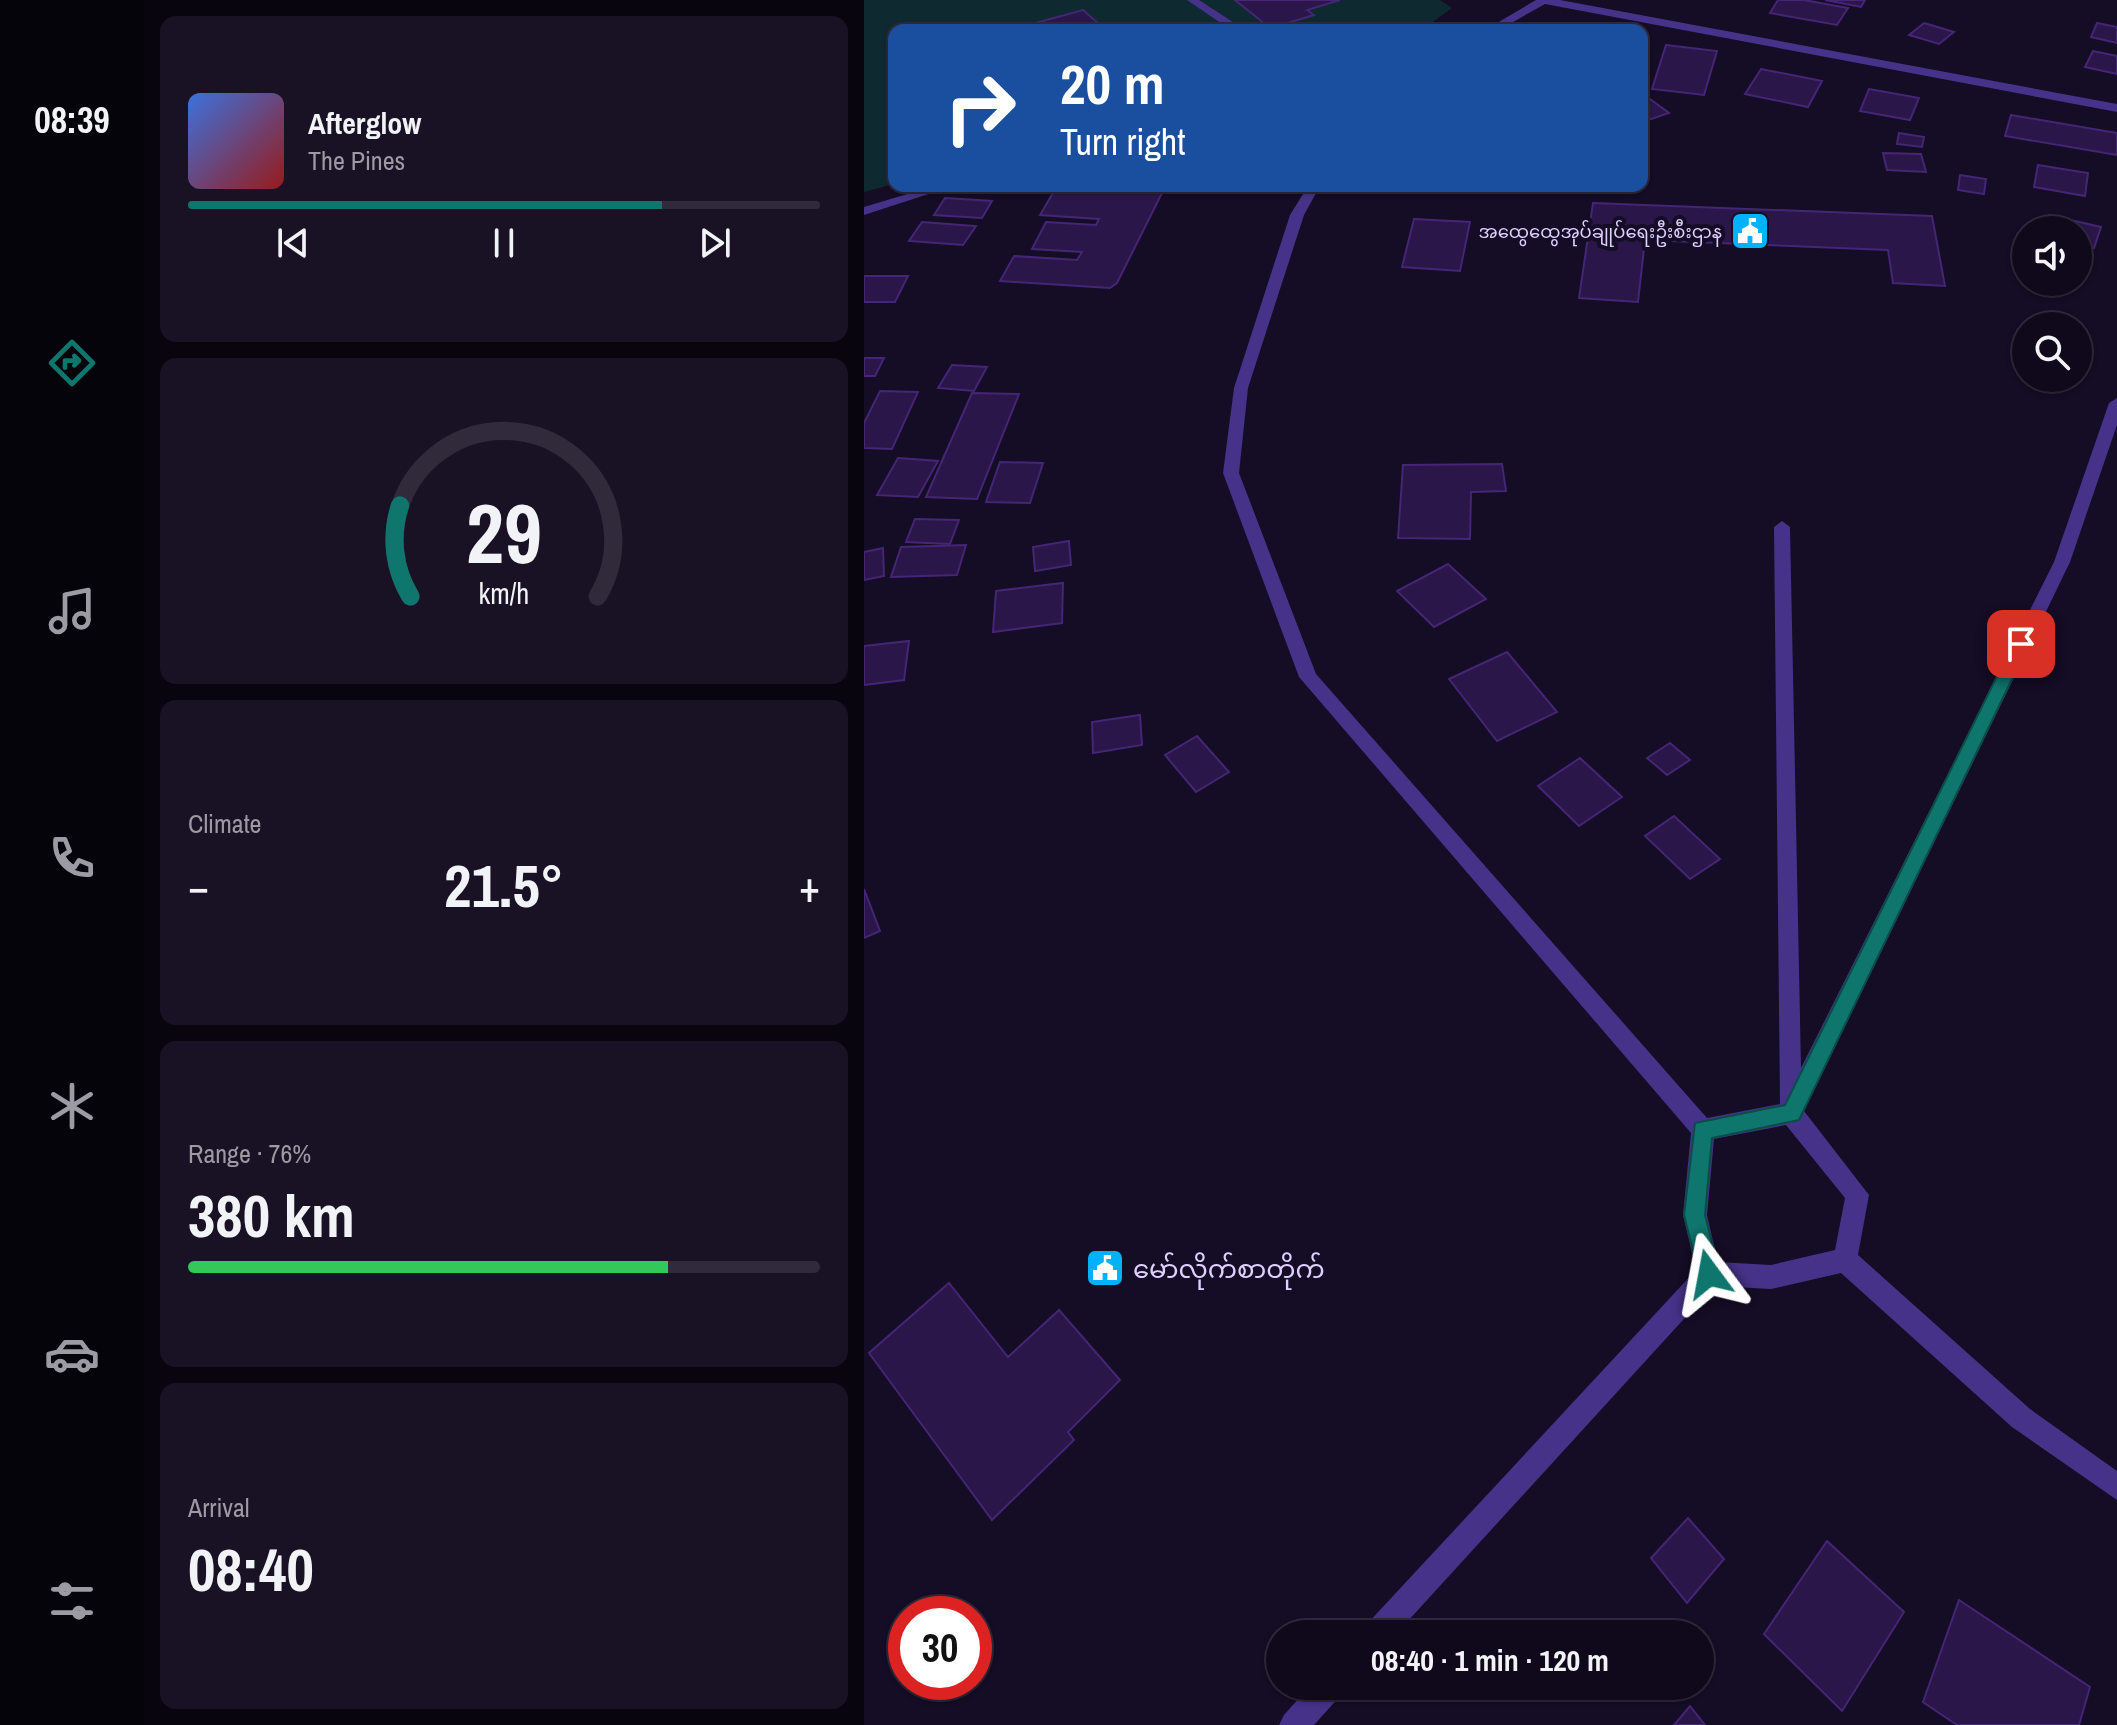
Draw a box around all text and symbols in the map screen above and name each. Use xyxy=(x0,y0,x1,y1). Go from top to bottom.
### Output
text: 20 m xyxy=(1060,46,1165,121)
icon: right xyxy=(928,56,1032,160)
text: 08:39 xyxy=(34,96,110,144)
text: Afterglow xyxy=(308,103,421,143)
text: Turn right xyxy=(1060,118,1185,166)
text: The Pines xyxy=(308,143,405,178)
public building icon: အထွေထွေအုပ်ချုပ်ရေးဦးစီးဌာန xyxy=(1729,210,1771,252)
map controls xyxy=(2012,216,2092,392)
button: sound xyxy=(2012,216,2092,296)
place label: အထွေထွေအုပ်ချုပ်ရေးဦးစီးဌာန xyxy=(1478,218,1722,247)
icon: previous xyxy=(271,221,315,265)
icon: pause xyxy=(482,221,526,265)
icon: next xyxy=(693,221,737,265)
button: search xyxy=(2012,312,2092,392)
icon: directions xyxy=(44,335,100,391)
text: 29 xyxy=(466,476,542,588)
text: km/h xyxy=(479,574,529,613)
icon: music xyxy=(44,583,100,639)
pin xyxy=(1987,610,2055,678)
icon: arrive xyxy=(1999,622,2043,666)
text: Climate xyxy=(188,806,261,841)
icon: phone xyxy=(44,830,100,886)
text: 21.5° xyxy=(444,845,564,926)
text: − xyxy=(188,856,209,916)
text: + xyxy=(799,856,820,916)
icon: climate xyxy=(44,1078,100,1134)
text: Range · 76% xyxy=(188,1136,311,1171)
text: 380 km xyxy=(188,1175,355,1256)
position arrow xyxy=(1667,1232,1751,1316)
public building icon: မော်လိုက်စာတိုက် xyxy=(1084,1247,1126,1289)
place label: မော်လိုက်စာတိုက် xyxy=(1133,1251,1325,1290)
icon: car xyxy=(44,1326,100,1382)
text: Arrival xyxy=(188,1490,250,1525)
text: 08:40 xyxy=(188,1529,314,1610)
icon: filters xyxy=(44,1573,100,1629)
speed limit sign: 30 xyxy=(888,1596,992,1700)
text: 08:40 · 1 min · 120 m xyxy=(1371,1640,1609,1680)

